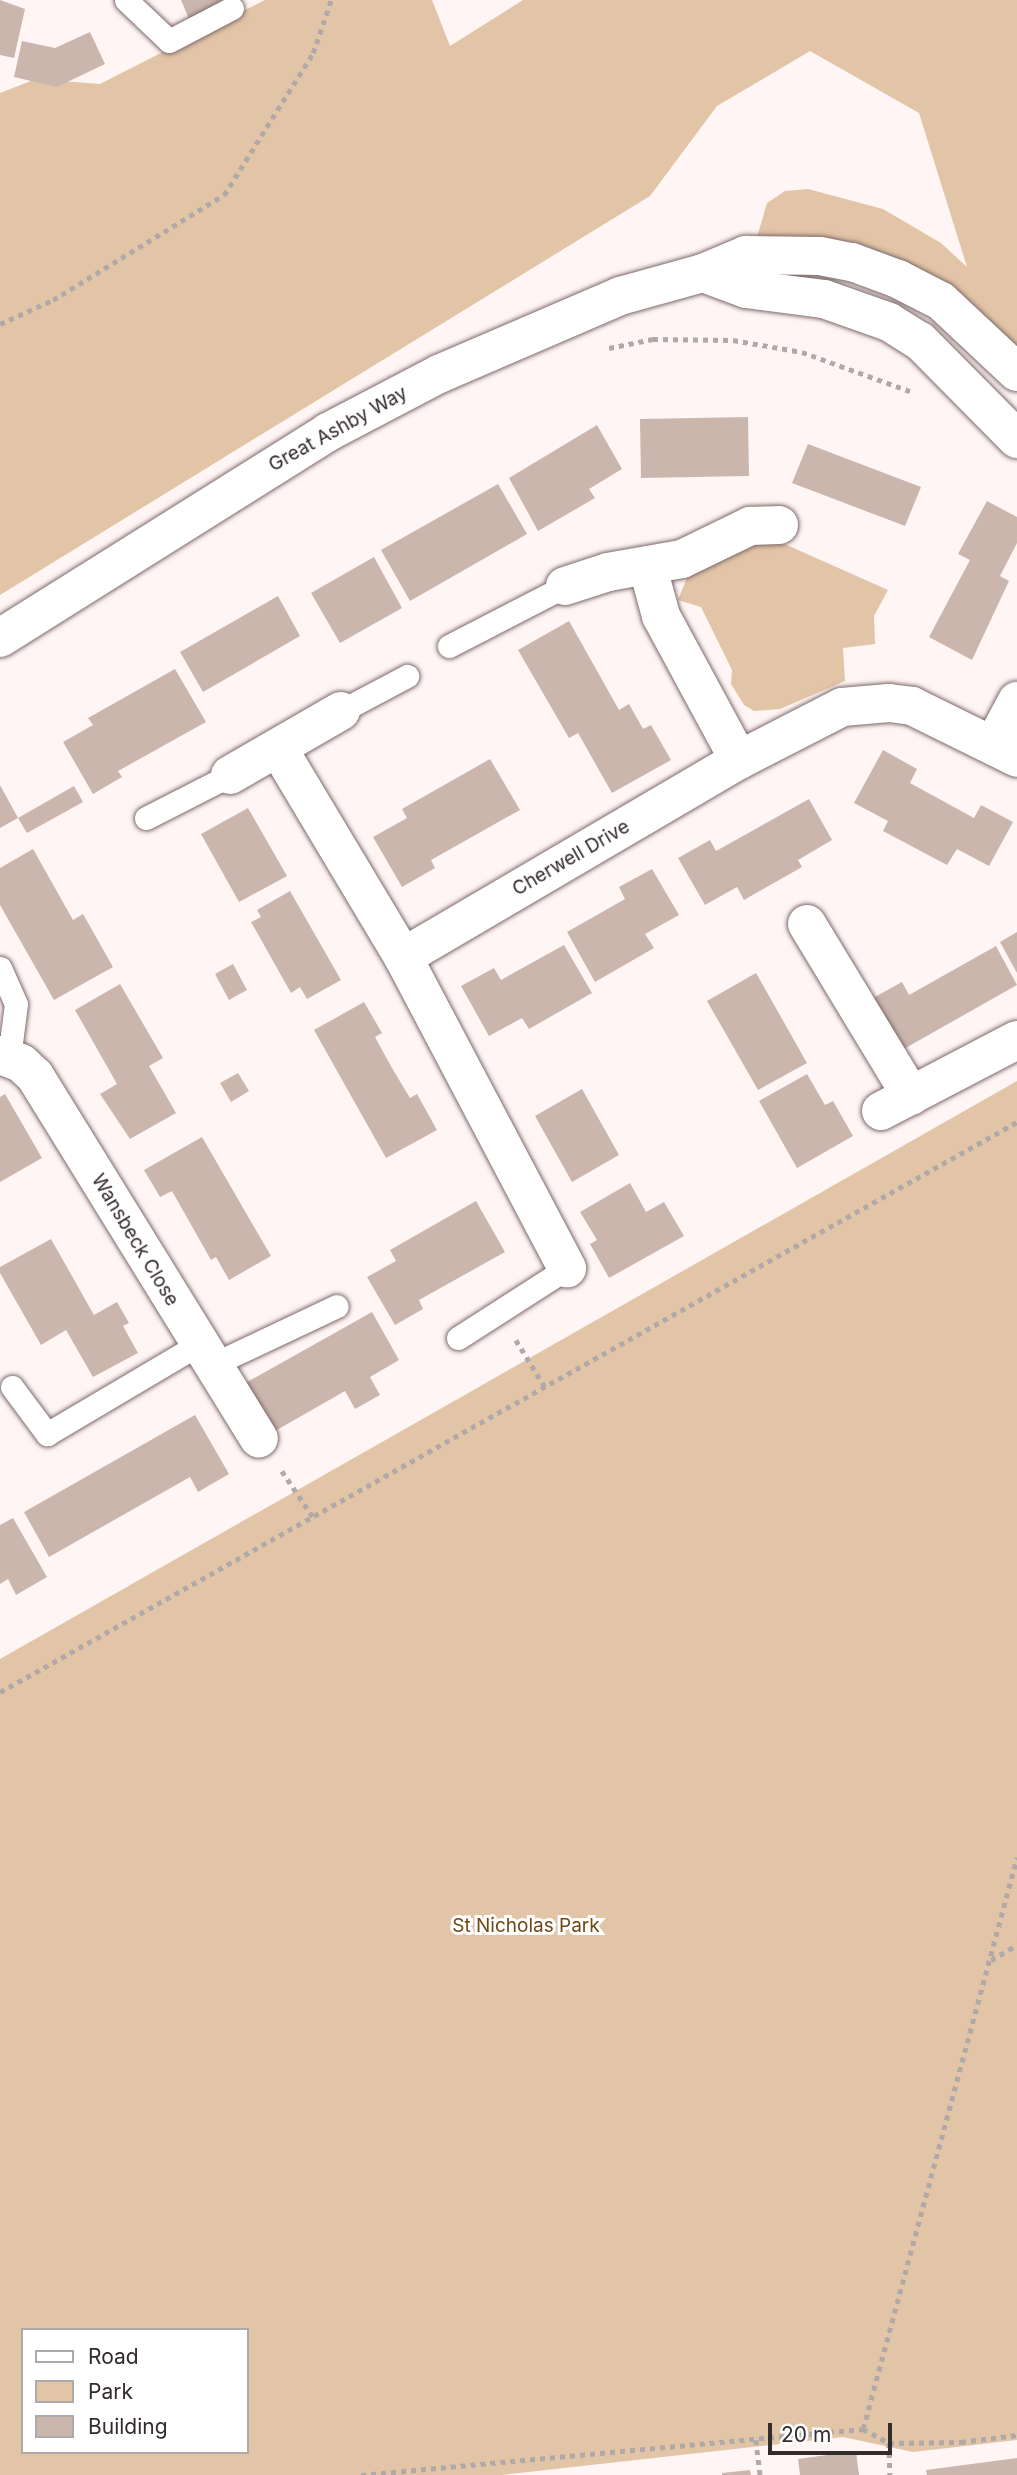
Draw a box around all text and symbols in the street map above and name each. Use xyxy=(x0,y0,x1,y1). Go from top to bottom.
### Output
street label: Great Ashby Way xyxy=(265,381,411,477)
street label: Cherwell Drive xyxy=(508,815,634,901)
street label: Wansbeck Close xyxy=(87,1170,183,1310)
park label: St Nicholas Park xyxy=(452,1915,600,1937)
legend xyxy=(21,2328,248,2454)
text: Road xyxy=(88,2344,139,2369)
text: Park xyxy=(88,2379,133,2404)
scale bar xyxy=(772,2408,896,2452)
text: Building xyxy=(88,2414,168,2439)
text: 20 m xyxy=(781,2422,831,2447)

